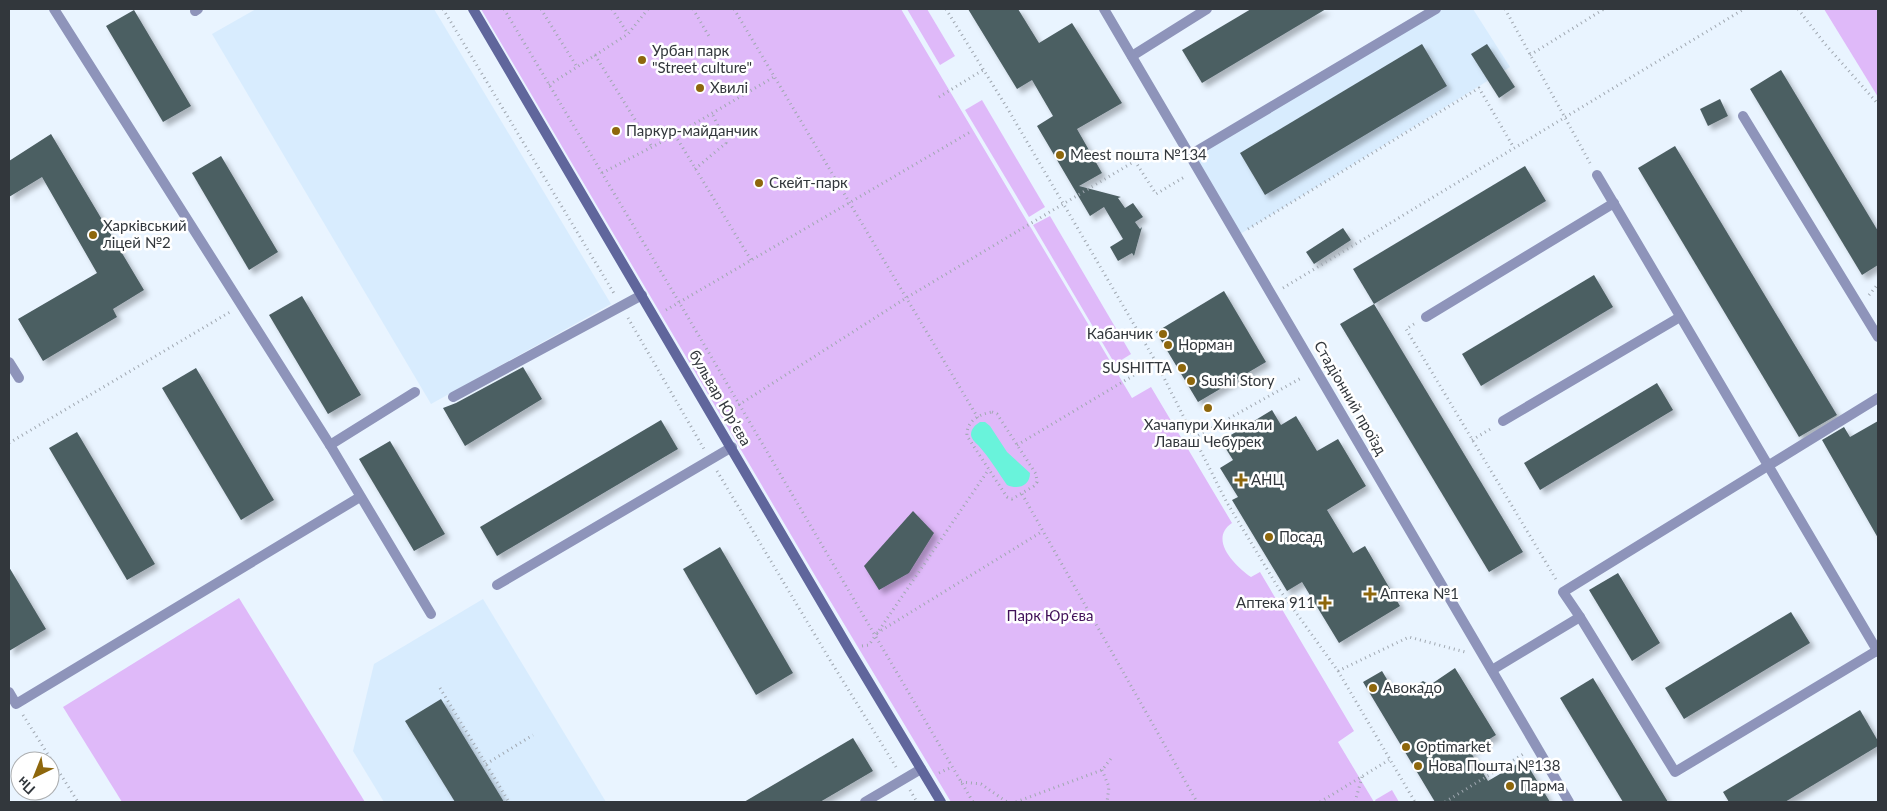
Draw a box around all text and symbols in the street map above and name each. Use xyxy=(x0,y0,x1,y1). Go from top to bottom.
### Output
place label: Урбан парк "Street culture" xyxy=(652,41,752,76)
marker: Урбан парк "Street culture" xyxy=(636,54,648,66)
place label: Хвилі xyxy=(710,78,748,96)
marker: Хвилі xyxy=(694,82,706,94)
place label: Паркур-майданчик xyxy=(626,121,758,139)
marker: Паркур-майданчик xyxy=(610,125,622,137)
place label: Meest пошта №134 xyxy=(1070,145,1207,163)
marker: Meest пошта №134 xyxy=(1054,149,1066,161)
place label: Скейт-парк xyxy=(769,173,848,191)
marker: Скейт-парк xyxy=(753,177,765,189)
place label: Харківський ліцей №2 xyxy=(103,216,187,251)
marker: Харківський ліцей №2 xyxy=(87,229,99,241)
place label: Кабанчик xyxy=(1087,324,1153,342)
marker: Кабанчик xyxy=(1157,328,1169,340)
place label: Норман xyxy=(1178,335,1233,353)
street label: Стадіонний проїзд xyxy=(1311,337,1391,458)
marker: Норман xyxy=(1162,339,1174,351)
street label: бульвар Юрʼєва xyxy=(686,346,756,449)
place label: SUSHITTA xyxy=(1102,358,1173,376)
marker: SUSHITTA xyxy=(1176,362,1188,374)
place label: Sushi Story xyxy=(1201,371,1275,389)
marker: Sushi Story xyxy=(1185,375,1197,387)
marker: Хачапури Хинкали Лаваш Чебурек xyxy=(1202,402,1214,414)
place label: Хачапури Хинкали Лаваш Чебурек xyxy=(1144,415,1272,450)
place label: АНЦ xyxy=(1251,470,1285,488)
marker: АНЦ xyxy=(1235,474,1247,486)
place label: Посад xyxy=(1279,527,1322,545)
marker: Посад xyxy=(1263,531,1275,543)
place label: Аптека №1 xyxy=(1380,584,1459,602)
marker: Аптека №1 xyxy=(1364,588,1376,600)
place label: Аптека 911 xyxy=(1236,593,1315,611)
marker: Аптека 911 xyxy=(1319,597,1331,609)
park label: Парк Юр’єва xyxy=(1007,606,1093,624)
place label: Авокадо xyxy=(1383,678,1442,696)
marker: Авокадо xyxy=(1367,682,1379,694)
place label: Optimarket xyxy=(1416,737,1492,755)
marker: Optimarket xyxy=(1400,741,1412,753)
north arrow xyxy=(10,751,60,801)
place label: Нова Пошта №138 xyxy=(1428,756,1560,774)
marker: Нова Пошта №138 xyxy=(1412,760,1424,772)
text: Пн xyxy=(13,773,38,798)
place label: Парма xyxy=(1520,776,1565,794)
marker: Парма xyxy=(1504,780,1516,792)

